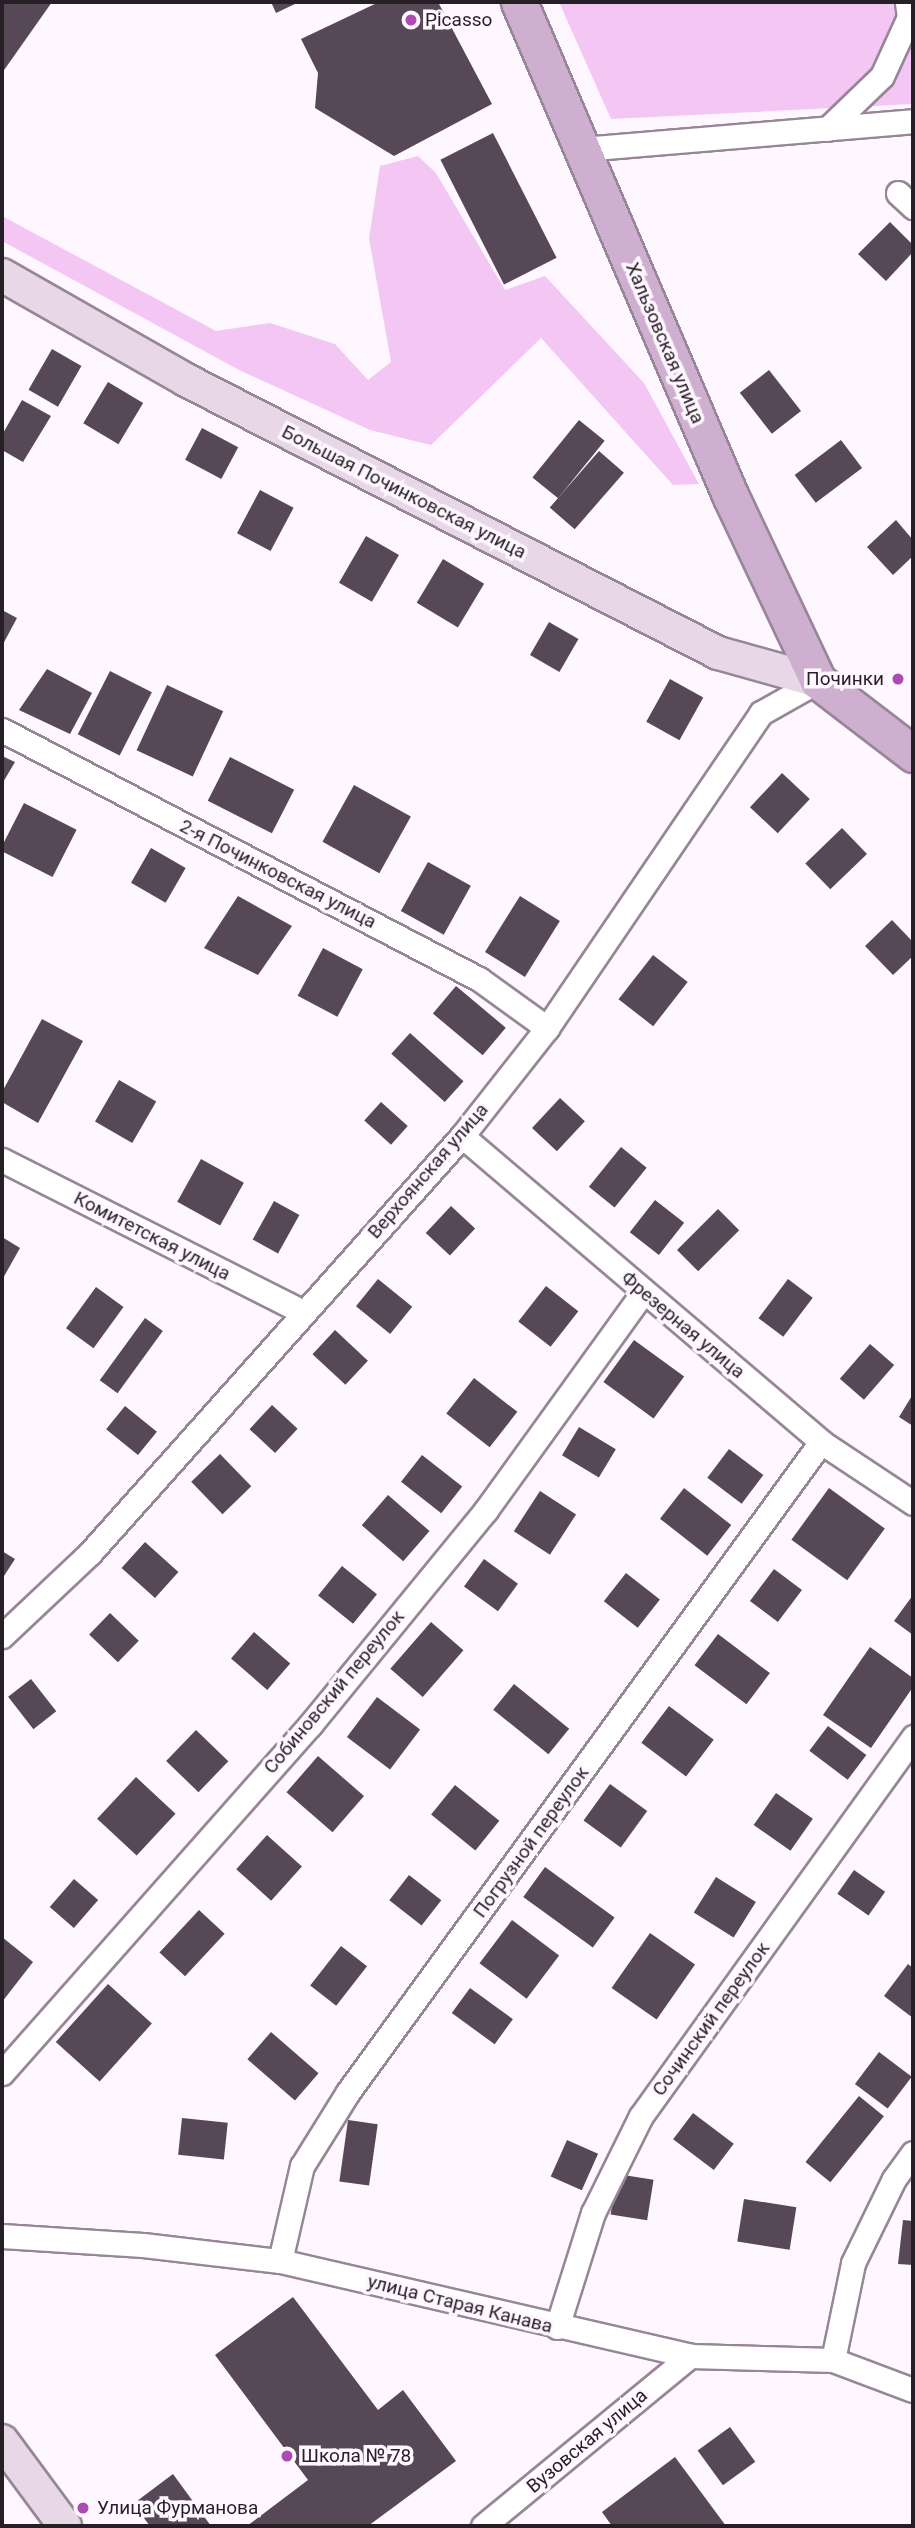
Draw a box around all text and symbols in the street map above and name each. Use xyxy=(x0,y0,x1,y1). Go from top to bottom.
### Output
place label: Picasso xyxy=(425,9,492,31)
marker: Picasso xyxy=(403,12,419,28)
street label: Хальзовская улица xyxy=(621,259,709,427)
street label: Большая Починковская улица xyxy=(278,420,530,564)
place label: Починки xyxy=(806,668,884,690)
marker: Починки xyxy=(890,671,906,687)
street label: 2-я Починковская улица xyxy=(176,815,380,933)
street label: Верхоянская улица xyxy=(363,1099,493,1243)
street label: Комитетская улица xyxy=(70,1187,234,1285)
street label: Фрезерная улица xyxy=(617,1267,749,1383)
street label: Собиновский переулок xyxy=(259,1606,409,1778)
street label: Погрузной переулок xyxy=(468,1762,594,1922)
street label: Сочинский переулок xyxy=(647,1938,775,2100)
street label: улица Старая Канава xyxy=(365,2270,555,2338)
street label: Вузовская улица xyxy=(522,2384,652,2498)
place label: Школа № 78 xyxy=(301,2445,411,2467)
marker: Школа № 78 xyxy=(279,2448,295,2464)
place label: Улица Фурманова xyxy=(97,2497,258,2519)
marker: Улица Фурманова xyxy=(75,2500,91,2516)

